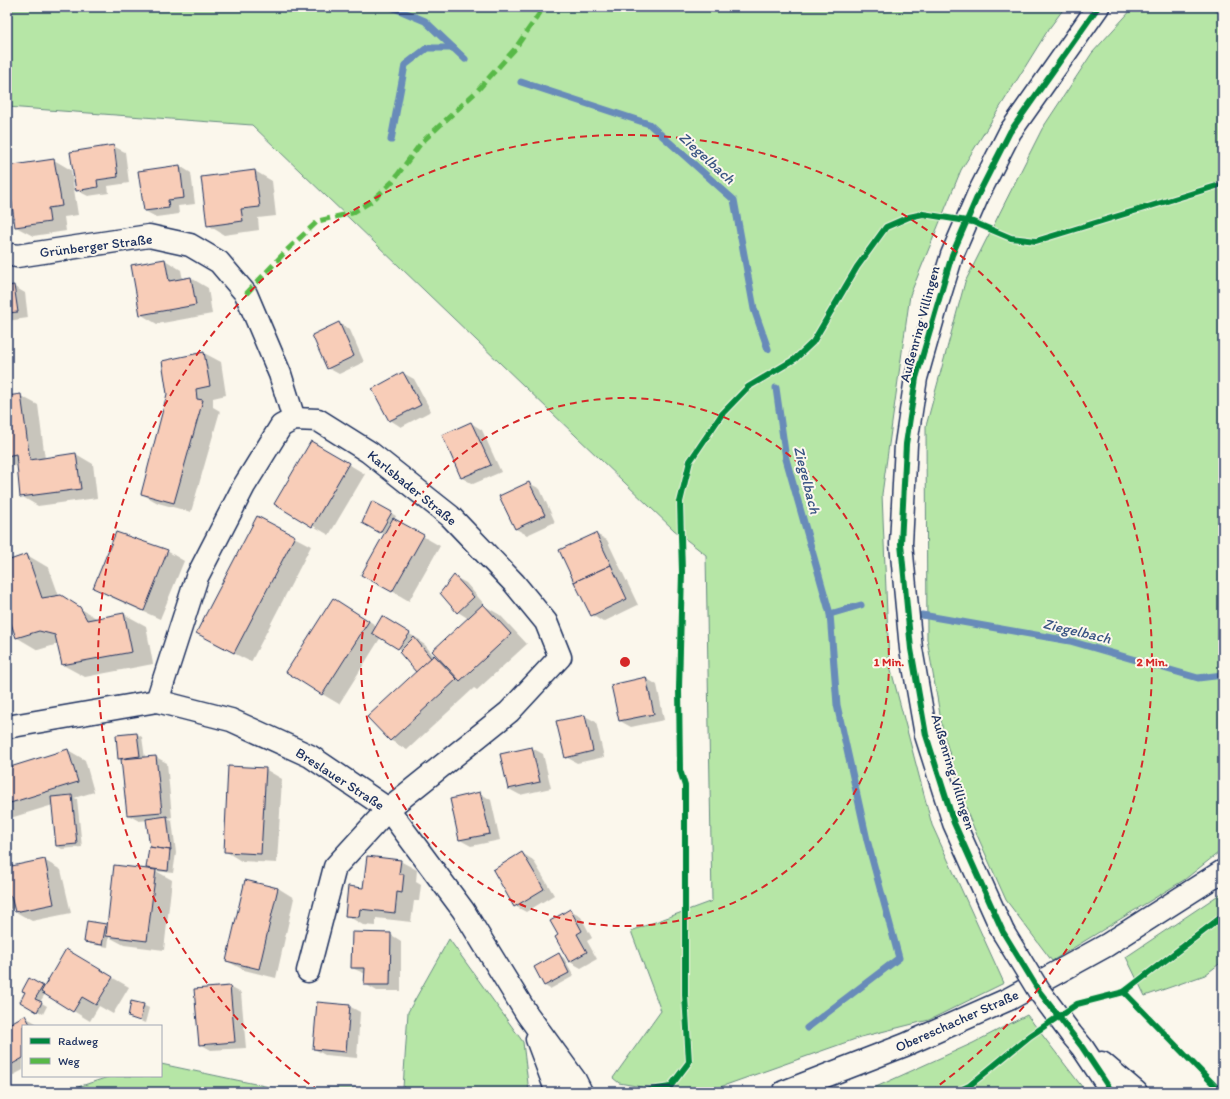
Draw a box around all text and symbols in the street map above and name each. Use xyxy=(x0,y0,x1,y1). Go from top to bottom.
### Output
water label: Ziegelbach xyxy=(675,128,739,188)
street label: Grünberger Straße xyxy=(39,231,154,261)
street label: Außenring Villingen xyxy=(896,264,944,384)
water label: Ziegelbach xyxy=(790,444,824,516)
street label: Karlsbader Straße xyxy=(364,447,460,529)
water label: Ziegelbach xyxy=(1041,614,1113,648)
centre of rings xyxy=(618,655,632,669)
text: 1 Min. xyxy=(874,655,904,669)
text: 2 Min. xyxy=(1136,655,1168,669)
street label: Außenring Villingen xyxy=(927,712,979,832)
street label: Breslauer Straße xyxy=(292,744,388,814)
street label: Obereschacher Straße xyxy=(893,986,1022,1056)
legend xyxy=(22,1025,162,1077)
text: Radweg xyxy=(58,1034,99,1048)
text: Weg xyxy=(58,1054,81,1068)

